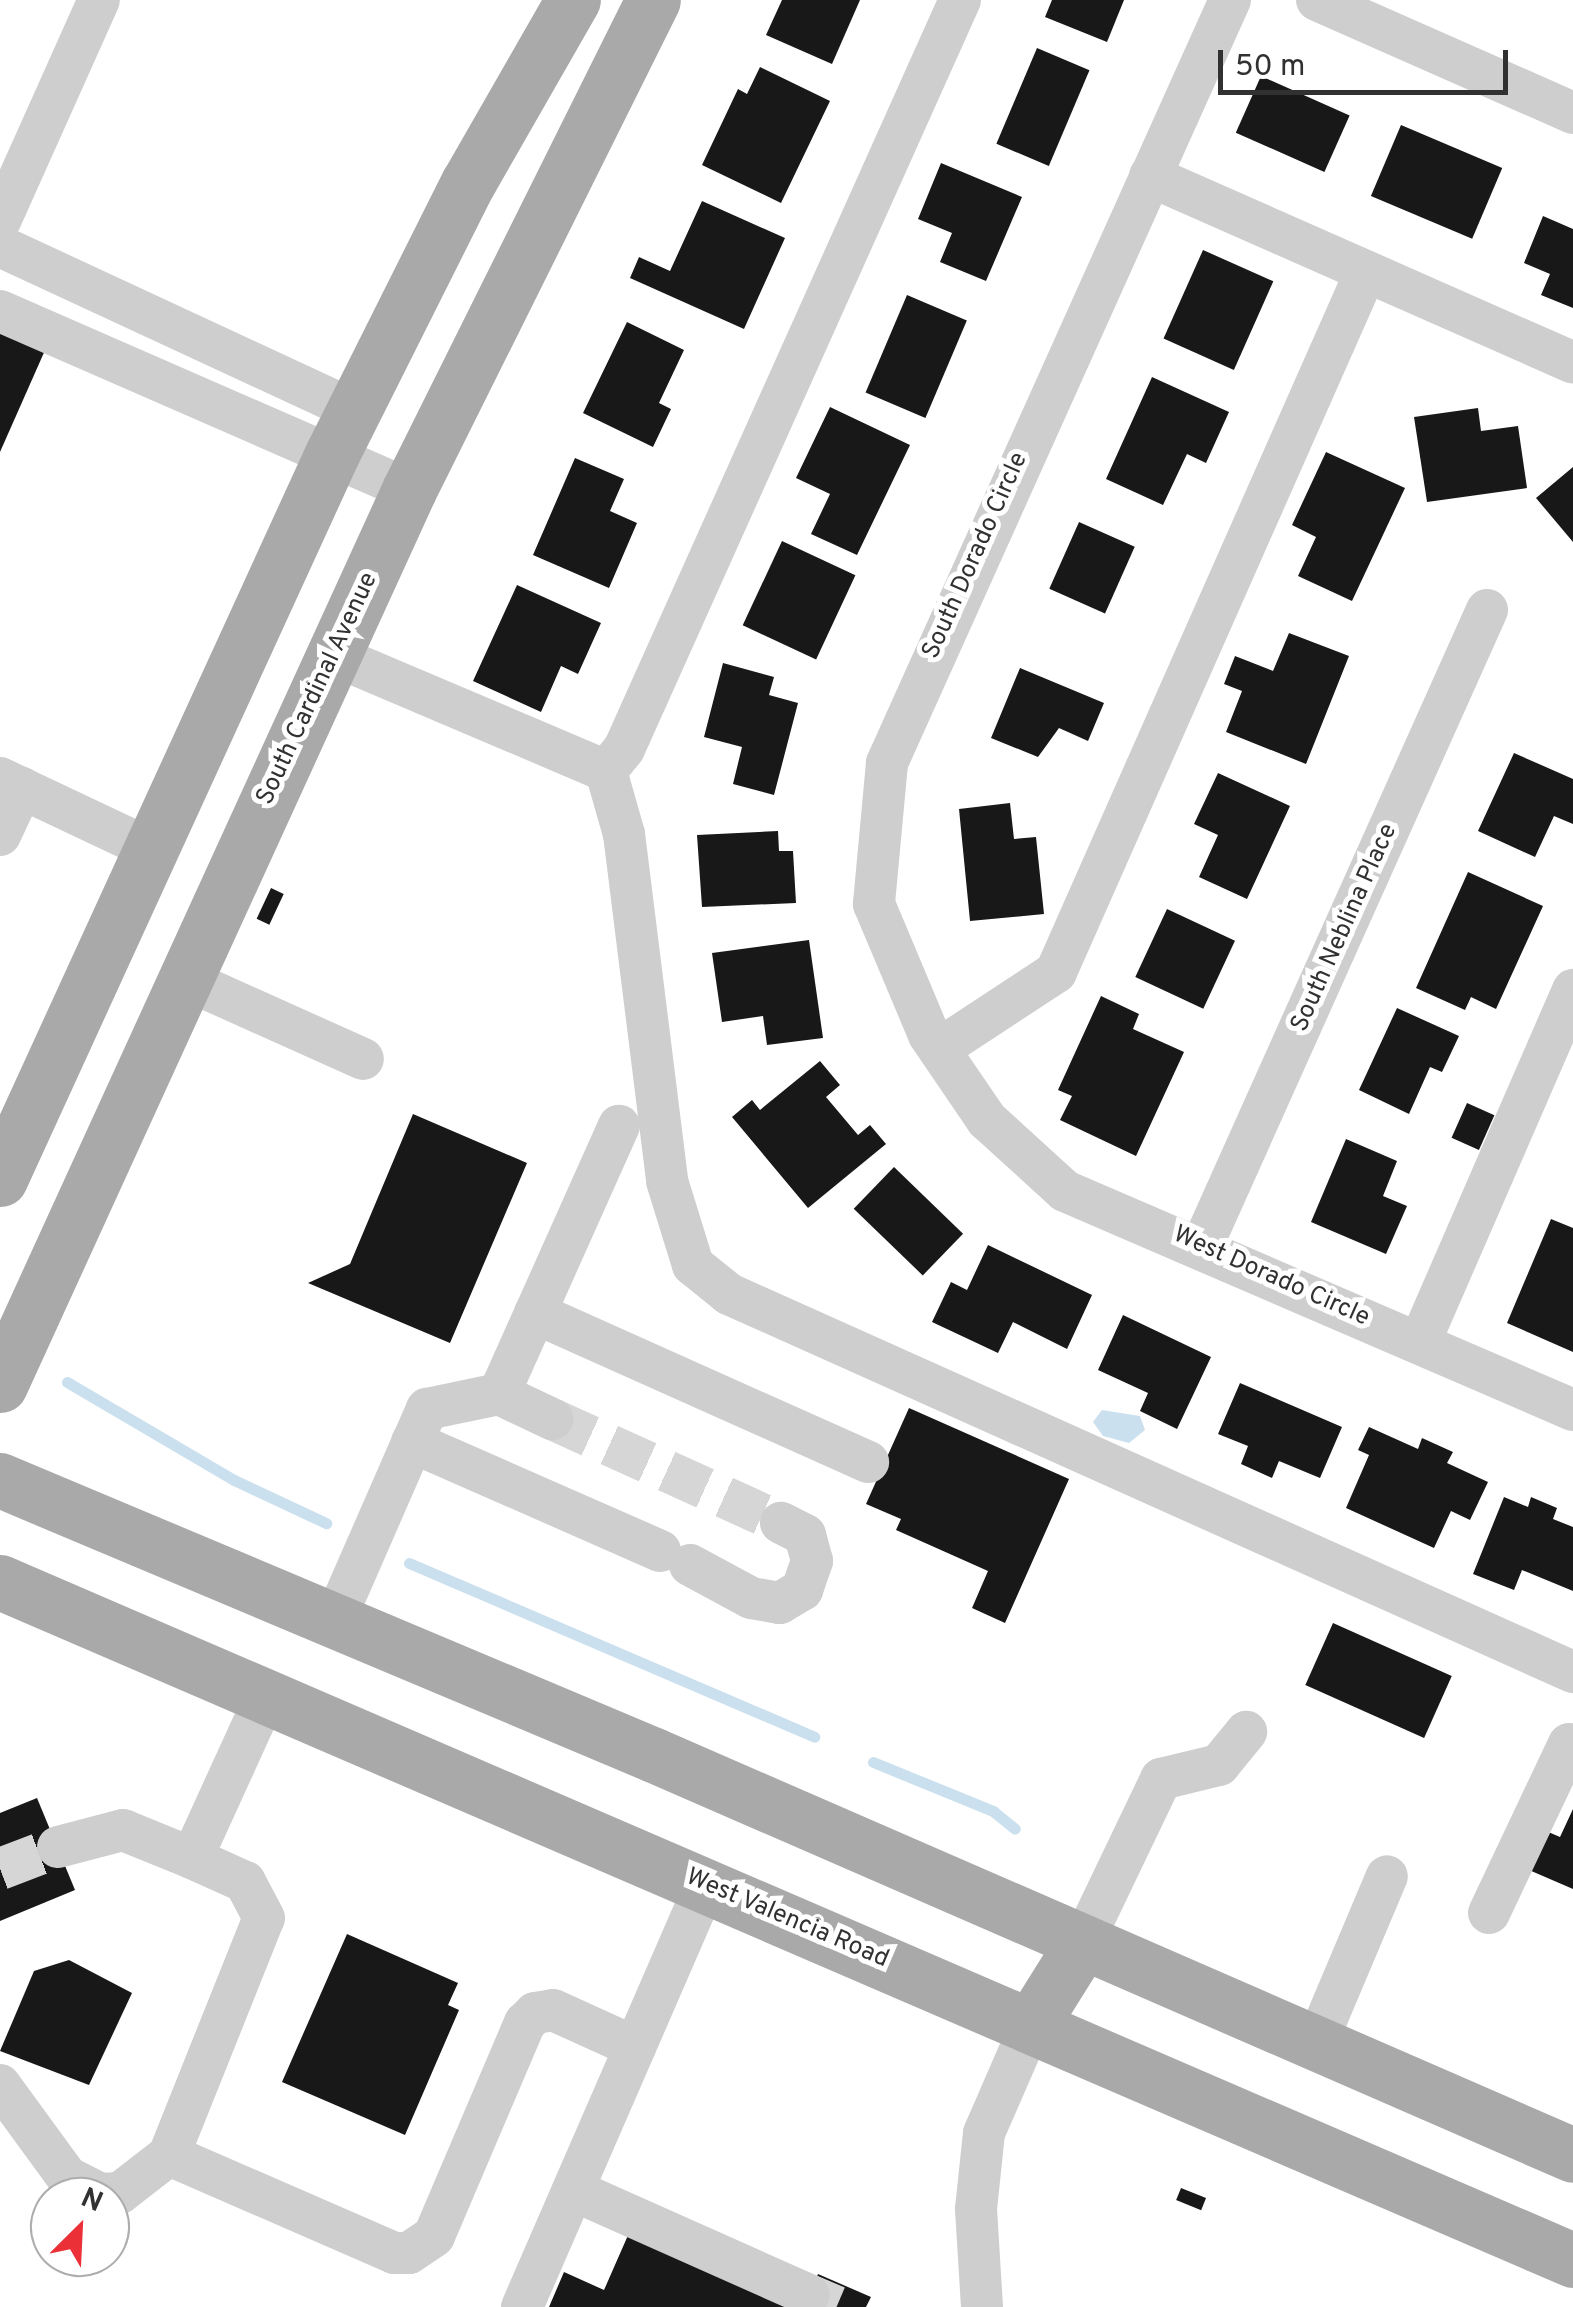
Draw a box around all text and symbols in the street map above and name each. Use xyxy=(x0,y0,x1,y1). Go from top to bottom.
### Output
scale bar xyxy=(1223,30,1513,92)
text: 50 m xyxy=(1235,49,1305,86)
street label: South Dorado Circle xyxy=(917,448,1035,664)
street label: South Cardinal Avenue xyxy=(251,568,385,810)
street label: South Neblina Place xyxy=(1286,819,1404,1037)
street label: West Dorado Circle xyxy=(1168,1220,1374,1334)
street label: West Valencia Road xyxy=(681,1862,893,1976)
north arrow xyxy=(30,2177,130,2277)
text: N xyxy=(75,2181,108,2222)

